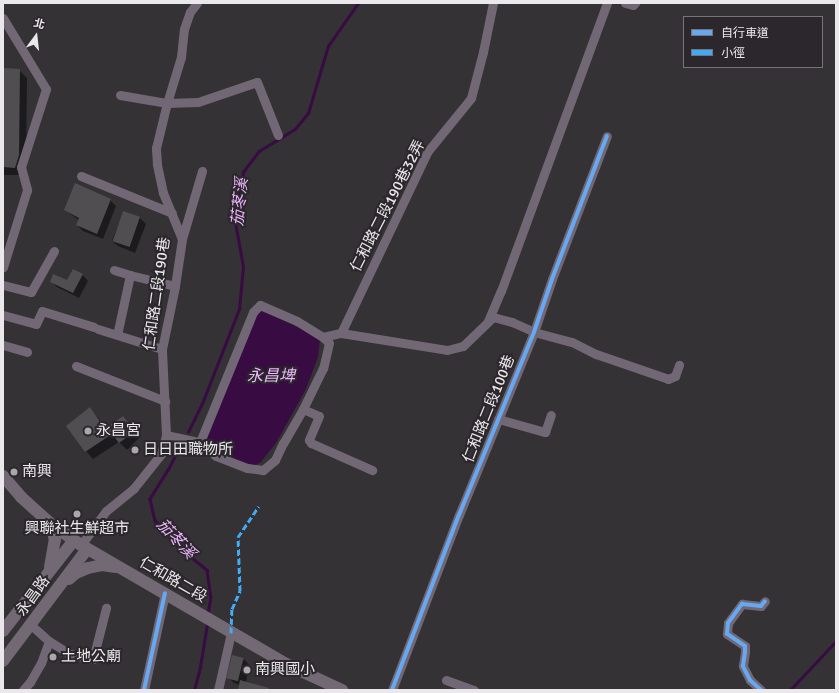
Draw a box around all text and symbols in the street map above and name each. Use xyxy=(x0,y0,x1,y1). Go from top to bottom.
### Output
north arrow xyxy=(16,16,56,56)
text: 北 xyxy=(32,16,46,32)
legend xyxy=(683,16,823,68)
text: 自行車道 xyxy=(721,26,769,41)
text: 小徑 xyxy=(721,46,745,61)
street label: 仁和路二段190巷32弄 xyxy=(347,137,429,275)
water label: 茄苳溪 xyxy=(228,177,252,227)
street label: 仁和路二段190巷 xyxy=(140,236,174,352)
street label: 仁和路二段100巷 xyxy=(459,353,519,465)
water label: 永昌埤 xyxy=(247,366,295,386)
place label: 永昌宮 xyxy=(96,422,141,440)
marker: 永昌宮 xyxy=(83,426,93,436)
place label: 日日田職物所 xyxy=(143,441,233,459)
marker: 日日田職物所 xyxy=(130,445,140,455)
place label: 南興 xyxy=(22,463,52,481)
marker: 南興 xyxy=(9,467,19,477)
marker: 興聯社生鮮超市 xyxy=(72,509,82,519)
water label: 茄苳溪 xyxy=(153,515,199,563)
place label: 興聯社生鮮超市 xyxy=(25,520,129,538)
street label: 仁和路二段 xyxy=(136,553,210,607)
street label: 永昌路 xyxy=(12,573,54,619)
place label: 土地公廟 xyxy=(61,648,121,666)
marker: 土地公廟 xyxy=(48,652,58,662)
place label: 南興國小 xyxy=(255,661,315,679)
marker: 南興國小 xyxy=(242,665,252,675)

